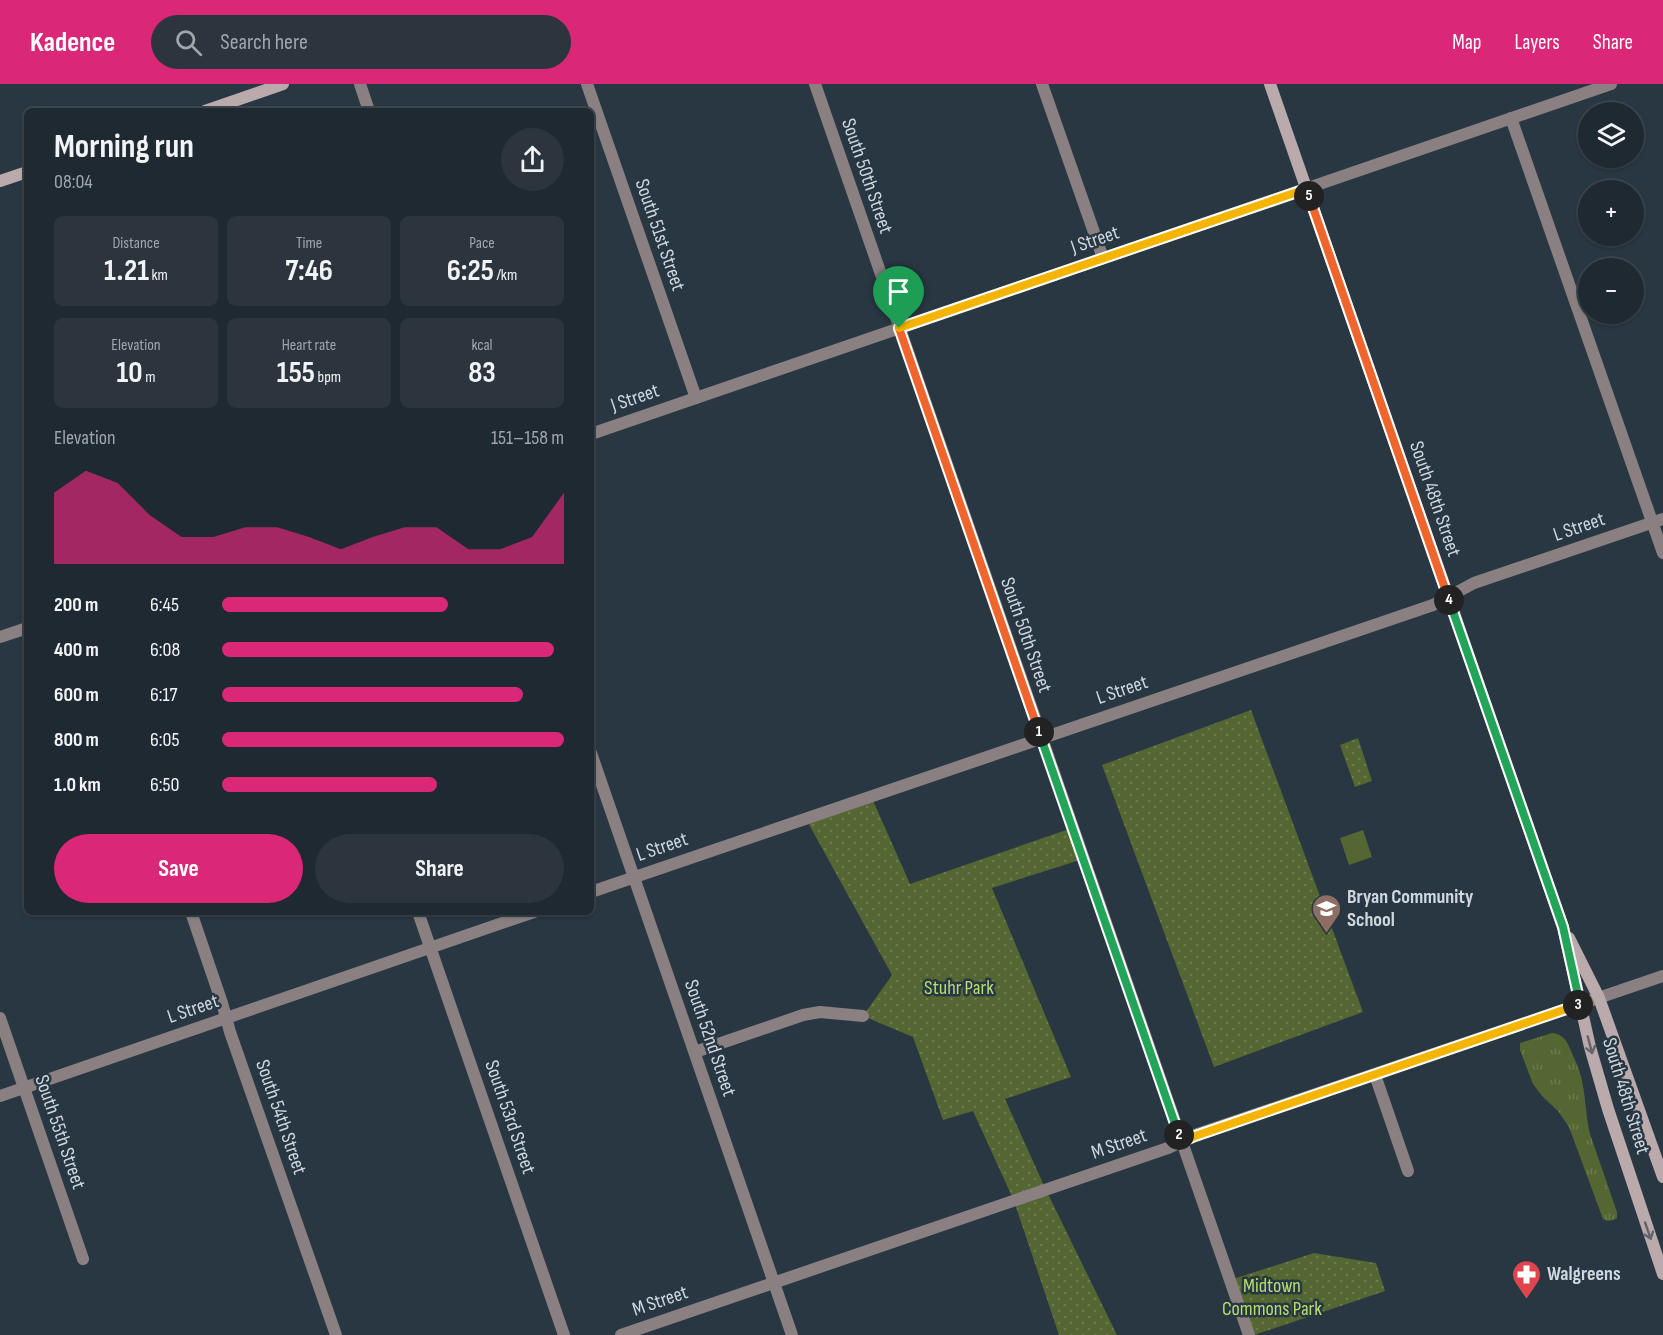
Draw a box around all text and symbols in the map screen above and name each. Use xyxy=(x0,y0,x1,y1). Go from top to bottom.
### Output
search box xyxy=(151,15,571,69)
text: Kadence xyxy=(30,26,115,59)
icon: search xyxy=(172,26,205,59)
text: Search here xyxy=(220,29,308,56)
text: Map xyxy=(1452,30,1481,55)
text: Layers xyxy=(1514,30,1560,55)
text: Share xyxy=(1593,30,1633,55)
map controls xyxy=(1578,102,1644,324)
button: layers xyxy=(1578,102,1644,168)
street label: South 50th Street xyxy=(836,115,898,237)
text: Morning run xyxy=(54,127,194,167)
button: share xyxy=(501,128,564,191)
text: 08:04 xyxy=(54,170,93,194)
street label: South 51st Street xyxy=(630,176,690,294)
button: + xyxy=(1578,180,1644,246)
pin: 5 xyxy=(1294,181,1324,211)
text: 5 xyxy=(1305,186,1313,205)
street label: J Street xyxy=(1067,221,1122,260)
text: Distance xyxy=(112,234,160,253)
text: Time xyxy=(296,234,322,253)
text: Pace xyxy=(469,234,495,253)
text: 1.21 xyxy=(104,253,149,289)
text: 7:46 xyxy=(285,253,333,289)
text: 6:25 xyxy=(447,253,494,289)
button: − xyxy=(1578,258,1644,324)
text: km xyxy=(149,266,168,285)
text: /km xyxy=(494,266,517,285)
pin xyxy=(873,266,924,328)
icon: arrive xyxy=(882,275,915,308)
text: Elevation xyxy=(111,336,161,355)
text: Heart rate xyxy=(282,336,336,355)
text: kcal xyxy=(471,336,493,355)
text: 10 xyxy=(117,355,143,391)
text: 155 xyxy=(277,355,315,391)
text: 83 xyxy=(468,355,496,391)
text: m xyxy=(143,368,155,387)
text: bpm xyxy=(315,368,341,387)
street label: J Street xyxy=(607,379,662,418)
text: Elevation xyxy=(54,426,116,450)
text: 151–158 m xyxy=(491,426,564,450)
street label: South 48th Street xyxy=(1404,438,1466,560)
street label: L Street xyxy=(1550,507,1608,547)
street label: South 50th Street xyxy=(995,574,1057,696)
pin: 4 xyxy=(1434,585,1464,615)
text: 4 xyxy=(1445,590,1453,609)
text: 200 m xyxy=(54,593,98,617)
text: 6:45 xyxy=(150,593,179,617)
text: 400 m xyxy=(54,638,99,662)
text: 6:08 xyxy=(150,638,180,662)
street label: L Street xyxy=(1093,670,1151,710)
text: 600 m xyxy=(54,683,99,707)
text: 6:17 xyxy=(150,683,178,707)
pin: 1 xyxy=(1024,717,1054,747)
text: 1 xyxy=(1036,722,1042,741)
text: 800 m xyxy=(54,728,99,752)
text: 6:05 xyxy=(150,728,179,752)
text: 1.0 km xyxy=(54,773,101,797)
text: 6:50 xyxy=(150,773,179,797)
street label: L Street xyxy=(633,827,691,867)
button: Save xyxy=(54,834,303,903)
button: Share xyxy=(315,834,564,903)
place label: Bryan Community School xyxy=(1347,885,1474,932)
school or university icon: Bryan Community School xyxy=(1310,892,1342,934)
park label: Stuhr Park xyxy=(924,976,994,1000)
street label: South 52nd Street xyxy=(679,977,741,1099)
street label: L Street xyxy=(164,989,222,1029)
pin: 3 xyxy=(1563,990,1593,1020)
text: 3 xyxy=(1574,995,1582,1014)
one-way arrow xyxy=(1585,1035,1596,1054)
street label: South 48th Street xyxy=(1597,1035,1655,1157)
street label: South 54th Street xyxy=(250,1057,312,1177)
street label: South 53rd Street xyxy=(479,1057,541,1177)
street label: South 55th Street xyxy=(29,1072,91,1192)
pin: 2 xyxy=(1164,1120,1194,1150)
street label: M Street xyxy=(1088,1123,1150,1165)
text: 2 xyxy=(1175,1125,1183,1144)
one-way arrow xyxy=(1644,1221,1655,1240)
pharmacy icon: Walgreens xyxy=(1510,1258,1542,1300)
place label: Walgreens xyxy=(1547,1262,1621,1286)
park label: Midtown Commons Park xyxy=(1222,1274,1322,1321)
street label: M Street xyxy=(629,1280,691,1322)

